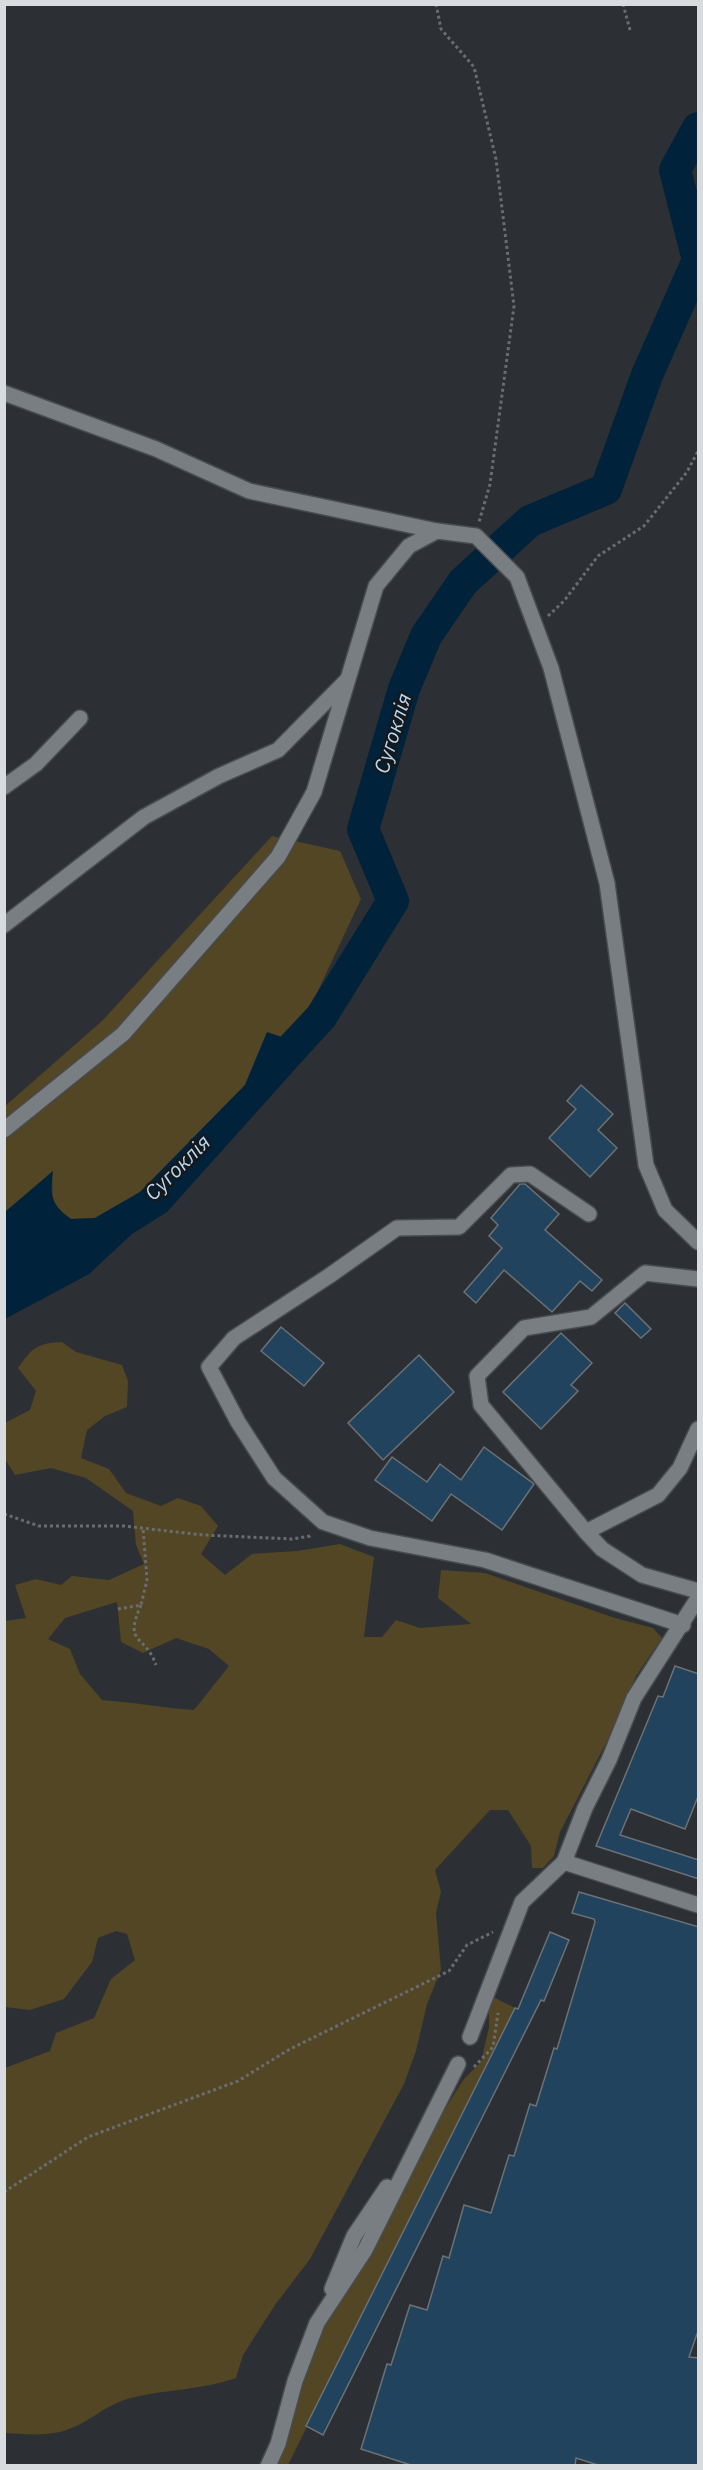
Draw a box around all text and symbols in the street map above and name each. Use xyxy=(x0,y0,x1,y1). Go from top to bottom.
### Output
water label: Сугоклія xyxy=(367,690,417,776)
water label: Сугоклія xyxy=(138,1128,216,1206)

